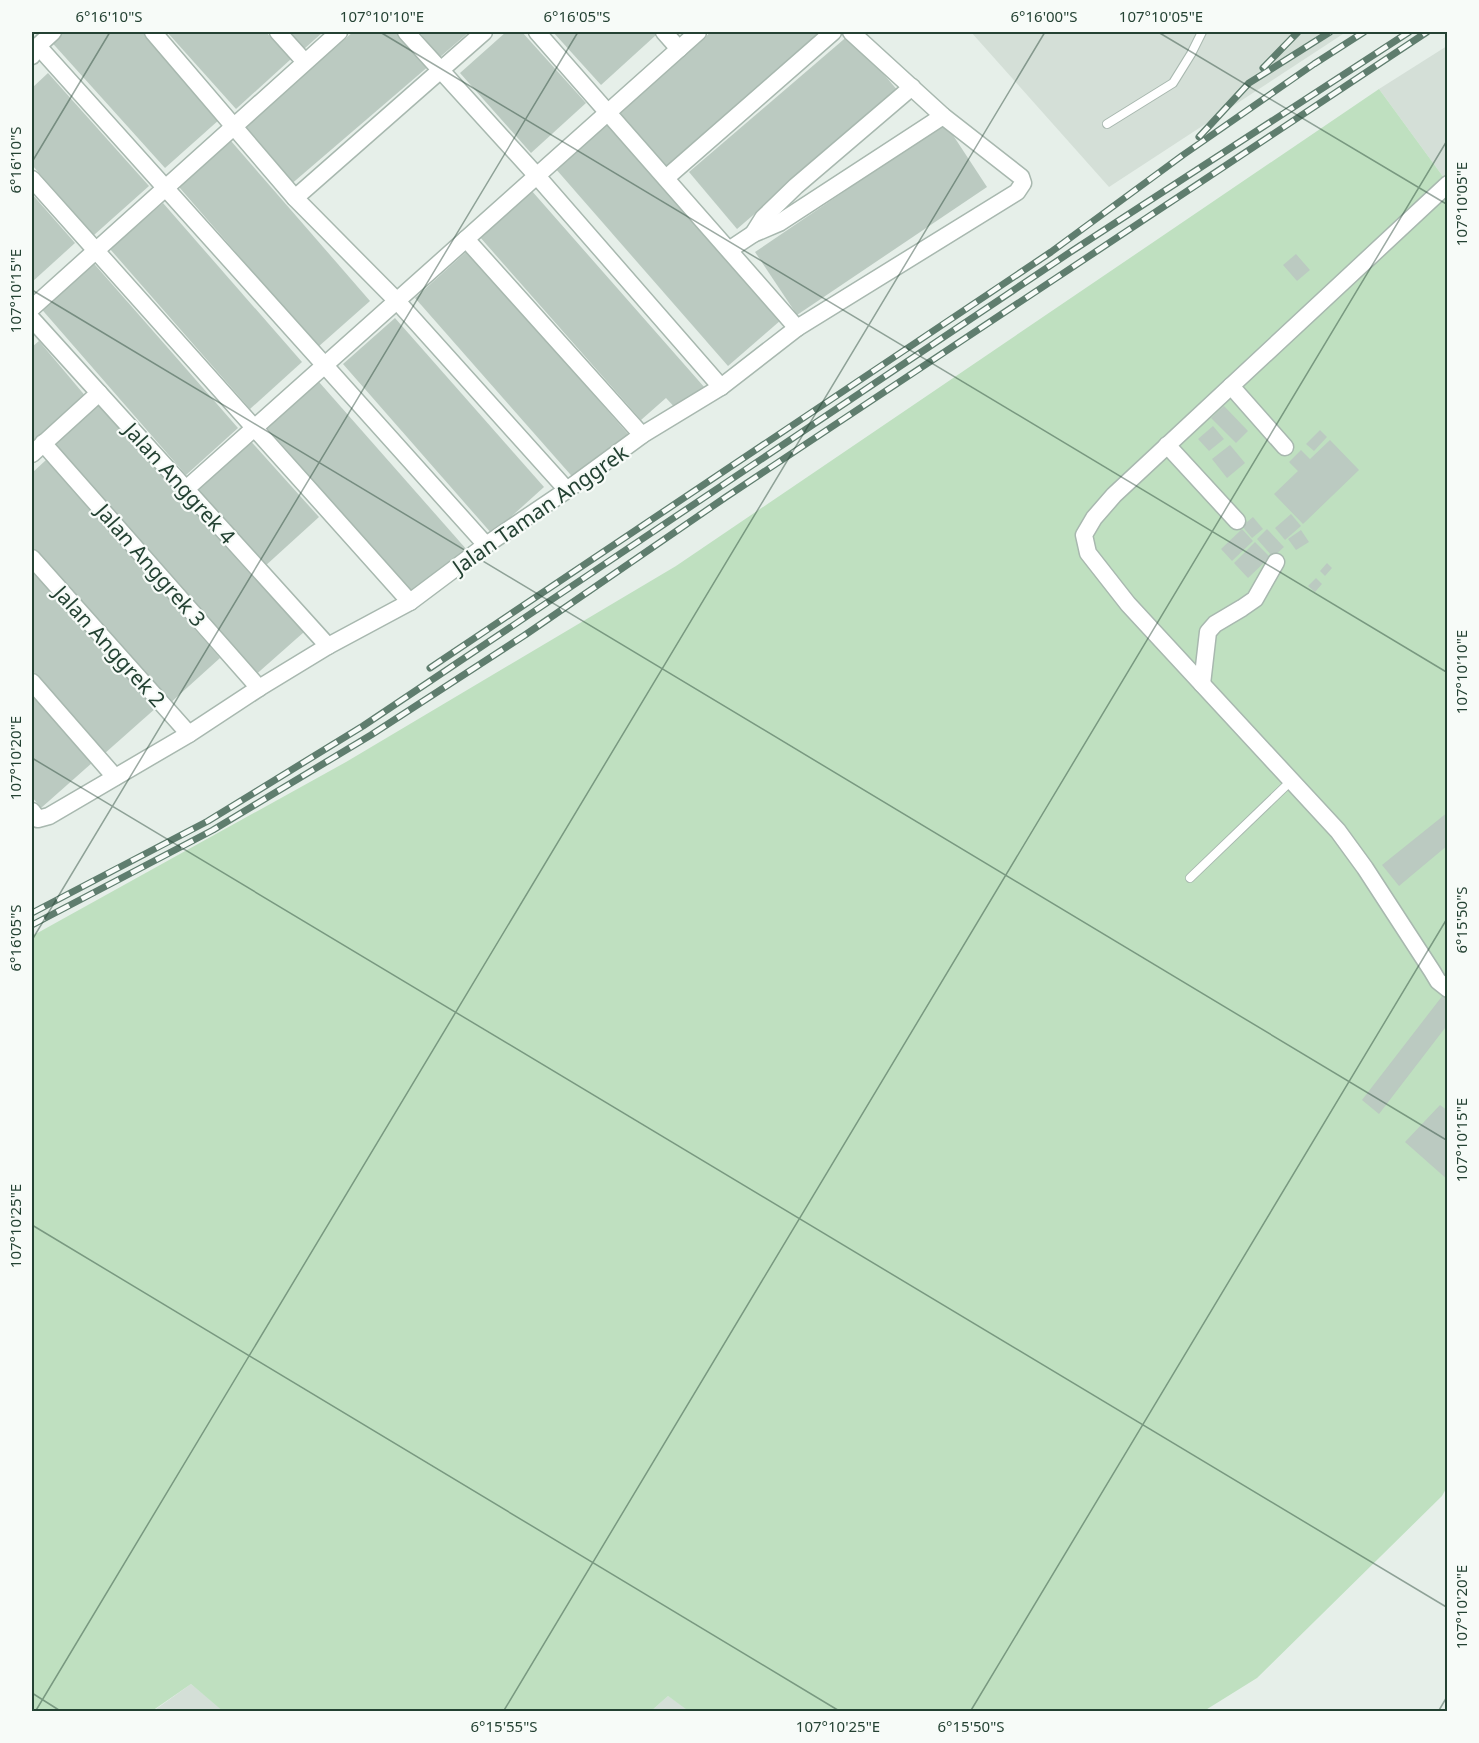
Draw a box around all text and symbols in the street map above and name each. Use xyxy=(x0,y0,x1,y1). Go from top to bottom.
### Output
text: 6°16'10"S xyxy=(75,6,143,26)
text: 107°10'10"E xyxy=(340,6,424,26)
text: 6°16'05"S xyxy=(543,6,611,26)
text: 6°16'00"S xyxy=(1010,6,1078,26)
text: 107°10'05"E xyxy=(1119,6,1203,26)
text: 6°16'10"S xyxy=(5,126,25,194)
text: 107°10'05"E xyxy=(1451,162,1471,246)
text: 107°10'15"E xyxy=(5,249,25,333)
street label: Jalan Anggrek 4 xyxy=(117,415,242,550)
street label: Jalan Taman Anggrek xyxy=(445,437,634,581)
street label: Jalan Anggrek 3 xyxy=(89,496,212,632)
street label: Jalan Anggrek 2 xyxy=(47,578,172,713)
text: 107°10'10"E xyxy=(1451,630,1471,714)
text: 107°10'20"E xyxy=(5,716,25,800)
text: 6°15'50"S xyxy=(1451,886,1471,954)
text: 6°16'05"S xyxy=(5,904,25,972)
text: 107°10'15"E xyxy=(1451,1098,1471,1182)
text: 107°10'25"E xyxy=(5,1184,25,1268)
text: 107°10'20"E xyxy=(1451,1565,1471,1649)
text: 6°15'55"S xyxy=(470,1716,538,1736)
text: 107°10'25"E xyxy=(796,1716,880,1736)
text: 6°15'50"S xyxy=(937,1716,1005,1736)

